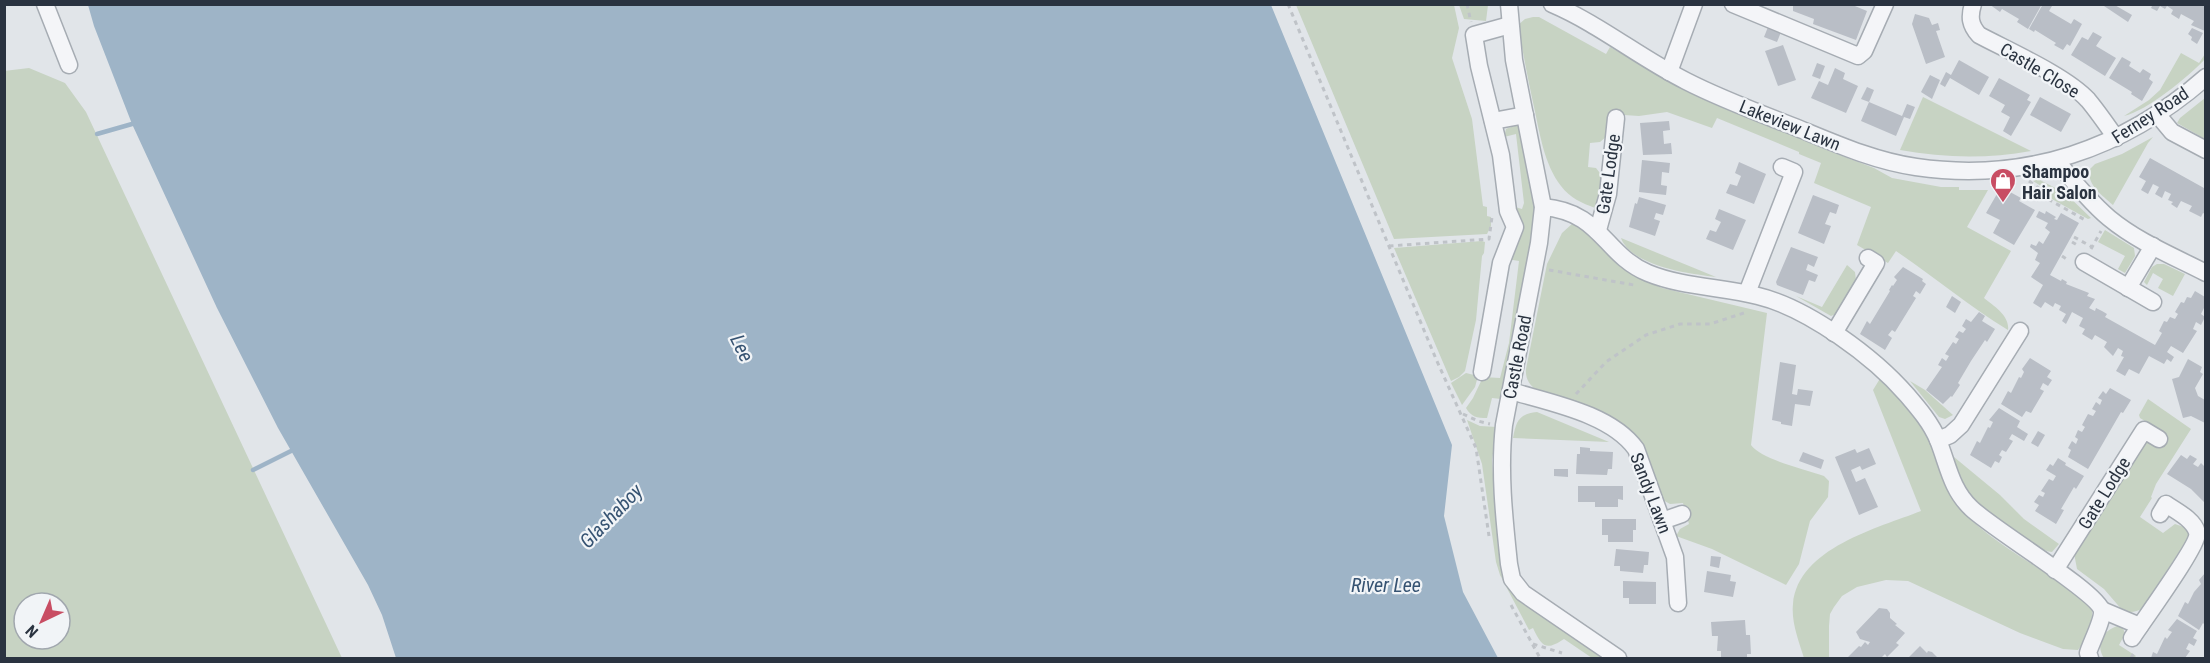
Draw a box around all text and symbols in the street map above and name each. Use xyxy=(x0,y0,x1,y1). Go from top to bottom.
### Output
street label: Castle Close xyxy=(1996,38,2084,102)
street label: Ferney Road xyxy=(2108,82,2192,148)
street label: Lakeview Lawn xyxy=(1736,95,1844,155)
street label: Gate Lodge xyxy=(1592,132,1624,216)
place label: Shampoo Hair Salon xyxy=(2022,161,2097,203)
shop icon: Shampoo Hair Salon xyxy=(1988,166,2018,204)
street label: Castle Road xyxy=(1499,313,1535,401)
water label: Lee xyxy=(725,330,759,366)
street label: Sandy Lawn xyxy=(1626,450,1676,536)
street label: Gate Lodge xyxy=(2074,453,2134,533)
water label: Glashaboy xyxy=(575,478,648,553)
water label: River Lee xyxy=(1351,573,1421,597)
north arrow xyxy=(12,591,72,651)
text: N xyxy=(22,621,42,642)

